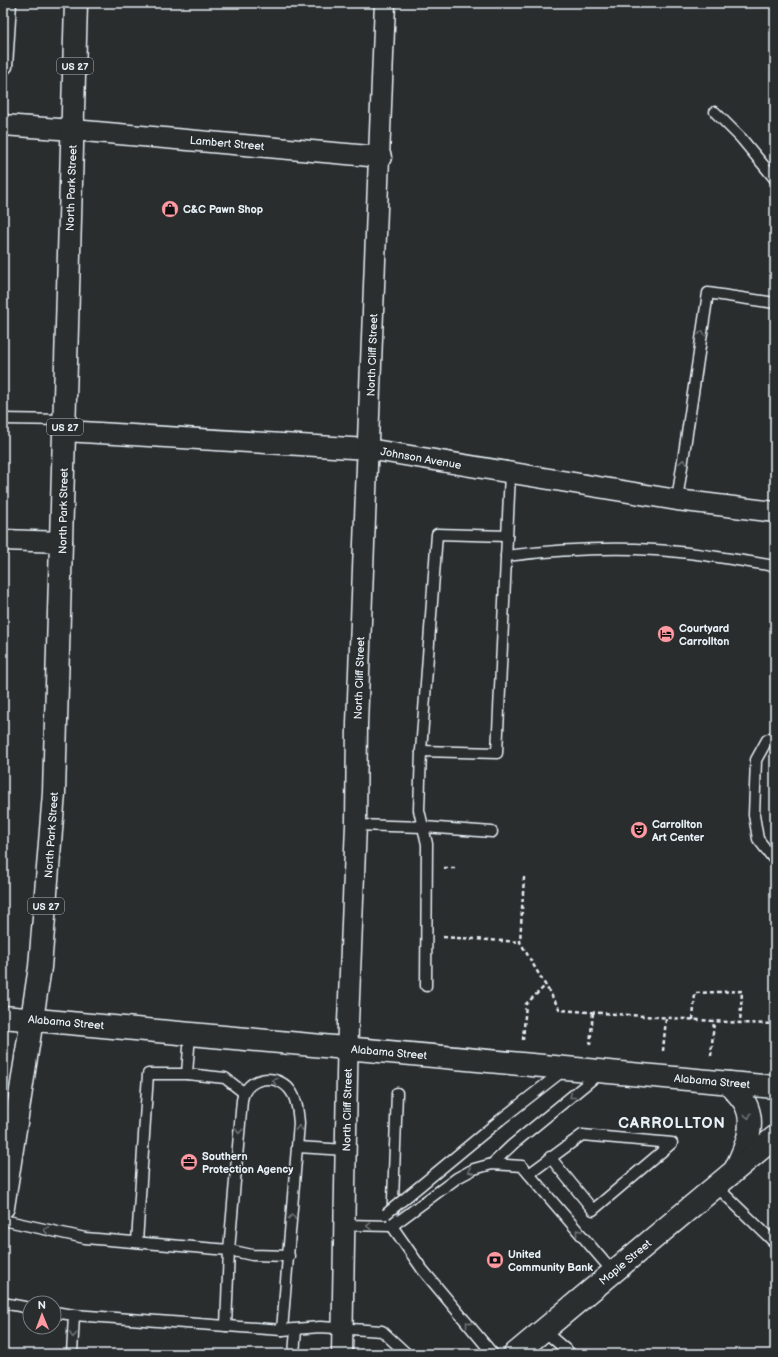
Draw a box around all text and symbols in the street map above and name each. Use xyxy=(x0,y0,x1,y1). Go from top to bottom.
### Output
road number: US 27 xyxy=(57,58,93,74)
street label: Lambert Street xyxy=(189,134,265,153)
street label: North Park Street xyxy=(64,144,80,231)
shop icon: C&C Pawn Shop xyxy=(160,199,180,219)
place label: C&C Pawn Shop xyxy=(183,203,263,216)
street label: North Cliff Street xyxy=(365,313,380,397)
one-way arrow xyxy=(697,330,706,336)
road number: US 27 xyxy=(47,419,83,435)
street label: Johnson Avenue xyxy=(379,445,463,472)
one-way arrow xyxy=(678,459,687,465)
street label: North Park Street xyxy=(56,467,71,554)
place label: Courtyard Carrollton xyxy=(679,622,729,648)
hotel icon: Courtyard Carrollton xyxy=(656,624,676,644)
street label: North Cliff Street xyxy=(352,636,367,720)
street label: North Park Street xyxy=(42,791,61,878)
place label: Carrollton Art Center xyxy=(651,818,705,844)
theatre icon: Carrollton Art Center xyxy=(629,820,649,840)
road number: US 27 xyxy=(28,898,64,914)
street label: Alabama Street xyxy=(28,1013,105,1032)
street label: Alabama Street xyxy=(351,1043,428,1062)
street label: North Cliff Street xyxy=(340,1068,355,1152)
street label: Alabama Street xyxy=(674,1072,751,1091)
one-way arrow xyxy=(272,1077,279,1086)
one-way arrow xyxy=(569,1092,576,1099)
one-way arrow xyxy=(744,1113,752,1119)
district label: CARROLLTON xyxy=(618,1114,726,1133)
one-way arrow xyxy=(295,1125,303,1131)
one-way arrow xyxy=(235,1128,244,1134)
place label: Southern Protection Agency xyxy=(202,1150,293,1176)
office icon: Southern Protection Agency xyxy=(179,1152,199,1172)
one-way arrow xyxy=(467,1166,475,1174)
one-way arrow xyxy=(287,1214,296,1220)
one-way arrow xyxy=(366,1222,372,1230)
one-way arrow xyxy=(43,1226,50,1234)
one-way arrow xyxy=(576,1229,583,1236)
street label: Maple Street xyxy=(597,1236,654,1288)
place label: United Community Bank xyxy=(508,1248,593,1274)
bank icon: United Community Bank xyxy=(485,1250,505,1270)
north arrow xyxy=(22,1295,62,1335)
text: N xyxy=(38,1299,46,1312)
one-way arrow xyxy=(465,1321,472,1329)
one-way arrow xyxy=(69,1332,77,1338)

